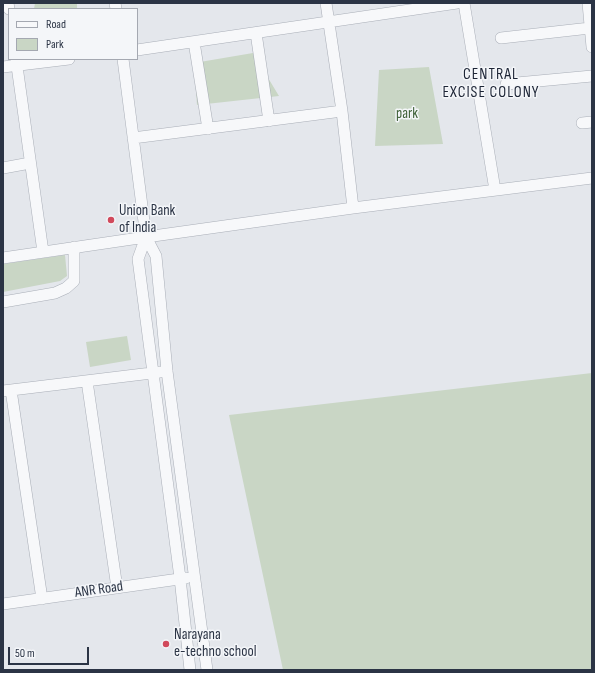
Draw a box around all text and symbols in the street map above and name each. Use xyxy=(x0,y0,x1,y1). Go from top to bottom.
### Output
legend xyxy=(8,8,138,60)
text: Road xyxy=(46,17,66,32)
text: Park xyxy=(46,37,64,52)
district label: CENTRAL EXCISE COLONY xyxy=(442,65,540,103)
park label: park xyxy=(396,105,418,123)
place label: Union Bank of India xyxy=(119,202,175,237)
marker: Union Bank of India xyxy=(106,215,116,225)
street label: ANR Road xyxy=(74,578,124,602)
place label: Narayana e-techno school xyxy=(174,626,257,661)
scale bar xyxy=(10,639,91,665)
marker: Narayana e-techno school xyxy=(161,639,171,649)
text: 50 m xyxy=(15,646,35,661)

